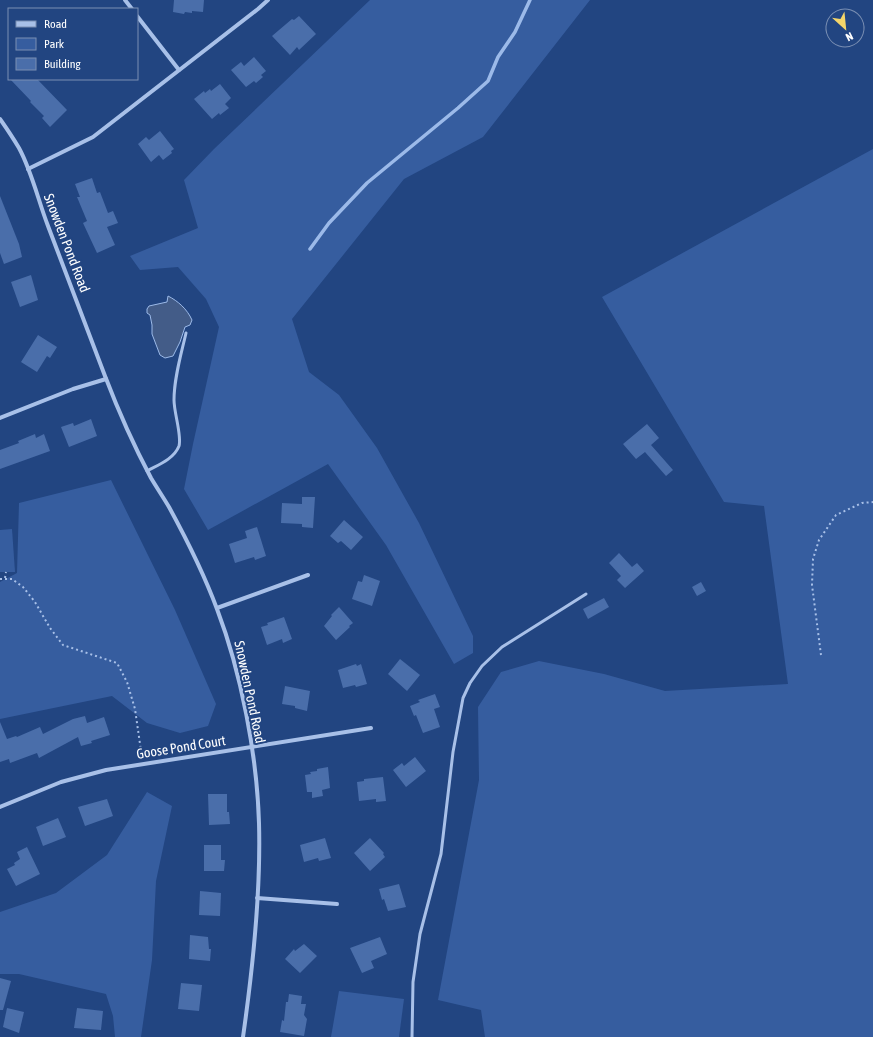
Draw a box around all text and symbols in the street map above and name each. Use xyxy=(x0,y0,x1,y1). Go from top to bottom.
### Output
legend xyxy=(8,8,138,80)
north arrow xyxy=(825,8,865,48)
text: Road xyxy=(44,17,67,31)
text: N xyxy=(844,30,855,44)
text: Park xyxy=(44,37,65,51)
text: Building xyxy=(44,57,82,71)
street label: Snowden Pond Road xyxy=(41,191,93,295)
street label: Snowden Pond Road xyxy=(231,639,269,745)
street label: Goose Pond Court xyxy=(135,732,227,762)

